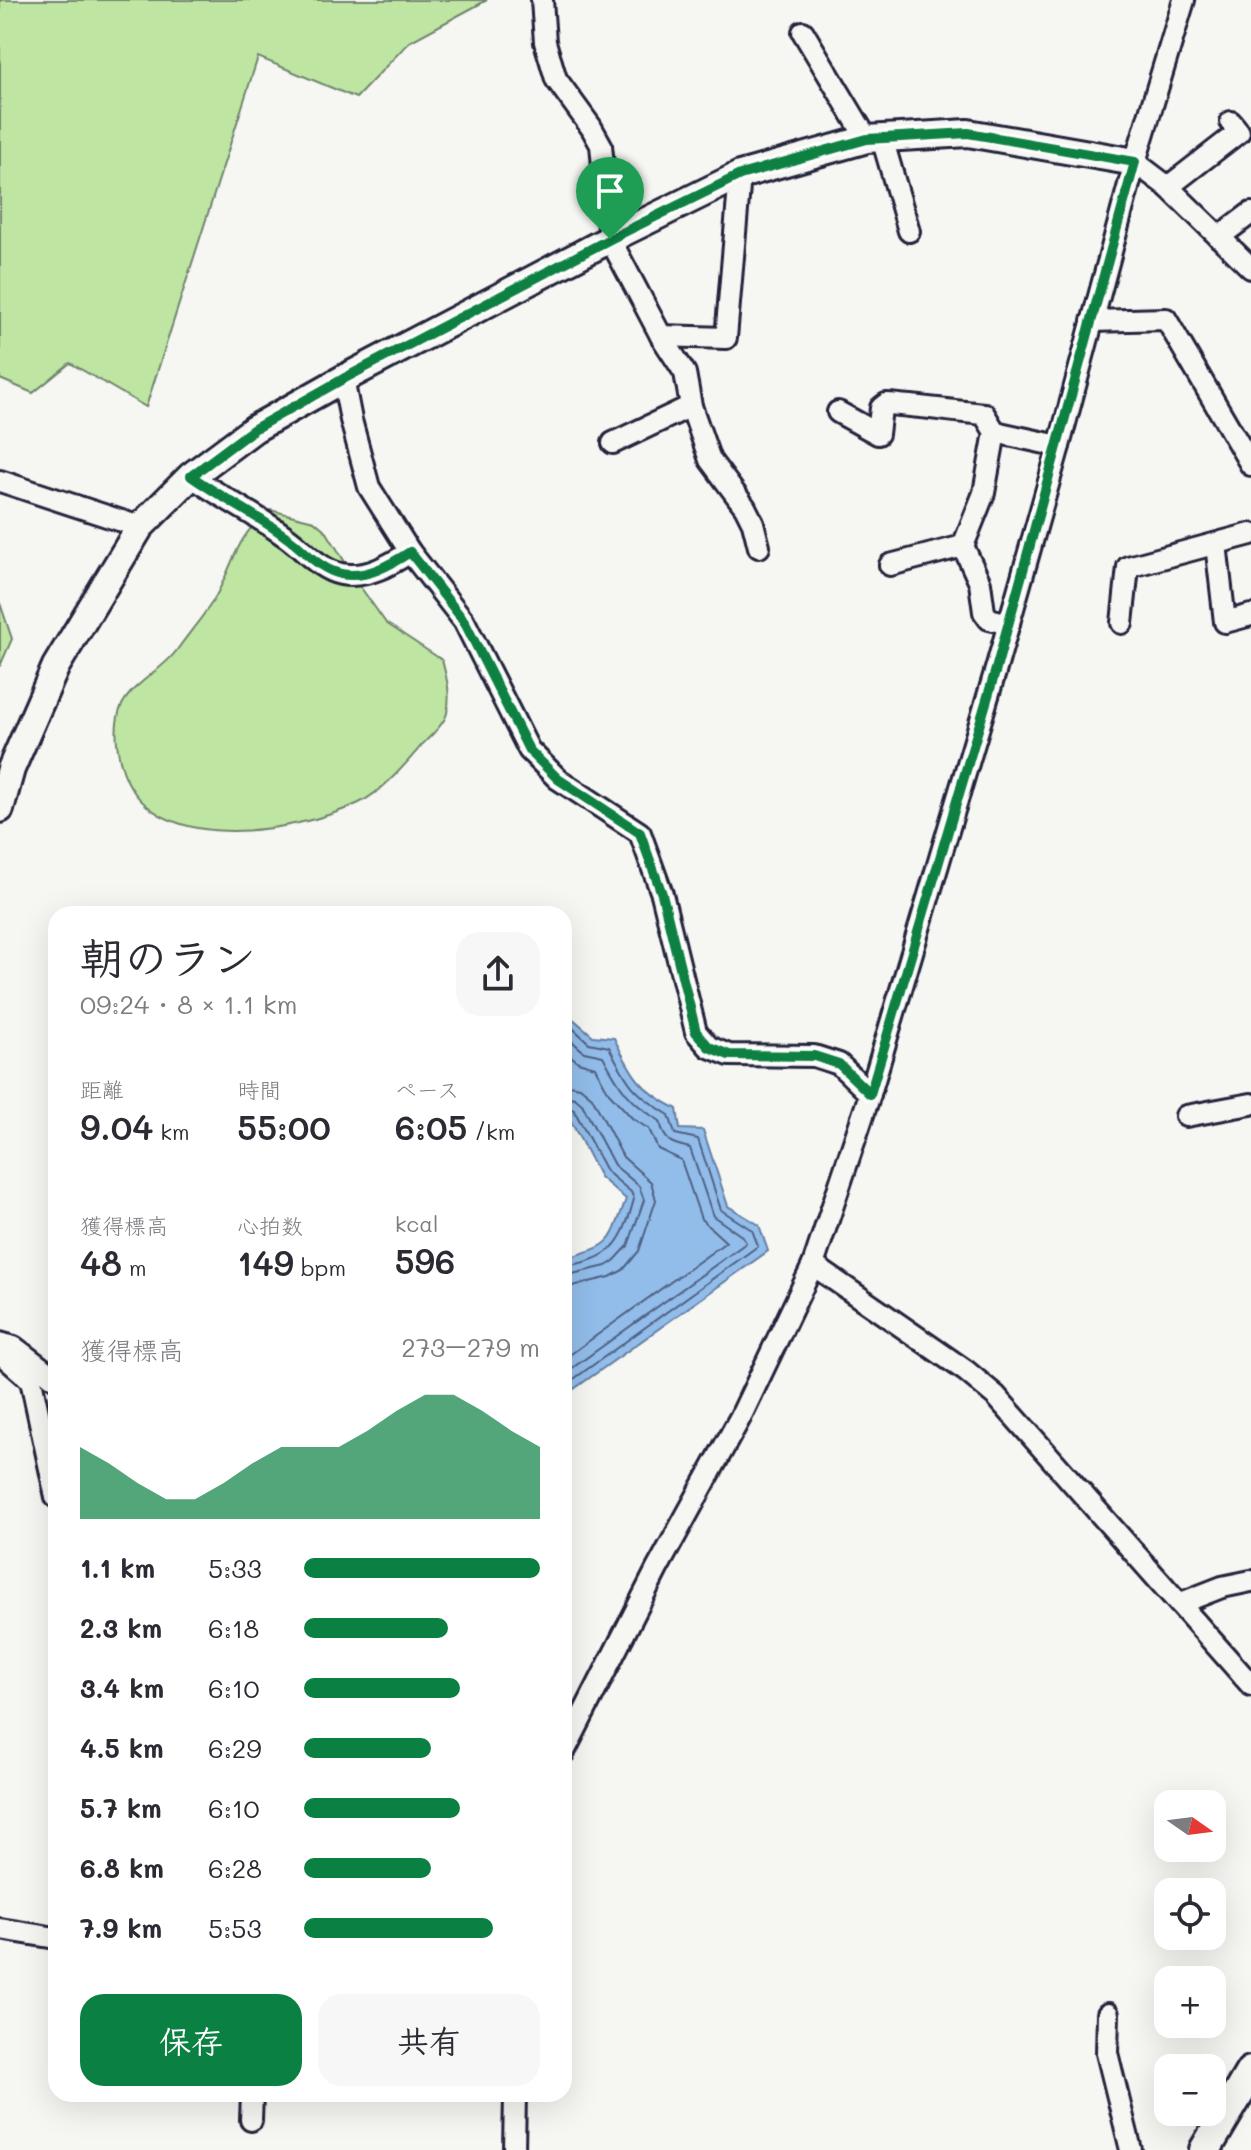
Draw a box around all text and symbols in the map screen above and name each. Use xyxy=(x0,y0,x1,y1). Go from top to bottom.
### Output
pin xyxy=(576,157,644,239)
icon: arrive xyxy=(588,169,632,213)
text: 朝のラン xyxy=(80,928,256,985)
button: share xyxy=(456,932,540,1016)
text: 09:24 · 8 × 1.1 km xyxy=(80,987,297,1021)
text: 距離 xyxy=(80,1075,124,1104)
text: 時間 xyxy=(237,1075,281,1104)
text: ペース xyxy=(395,1075,459,1104)
text: 9.04 xyxy=(80,1104,153,1149)
text: 55:00 xyxy=(237,1104,331,1149)
text: 6:05 xyxy=(395,1104,467,1149)
text: km xyxy=(153,1117,190,1146)
text: /km xyxy=(467,1117,515,1146)
text: kcal xyxy=(395,1209,439,1238)
text: 獲得標高 xyxy=(80,1211,168,1240)
text: 心拍数 xyxy=(237,1211,303,1240)
text: 596 xyxy=(395,1238,455,1283)
text: 48 xyxy=(80,1240,122,1285)
text: 149 xyxy=(237,1240,294,1285)
text: m xyxy=(122,1253,147,1282)
text: bpm xyxy=(294,1253,346,1282)
text: 273–279 m xyxy=(401,1330,540,1364)
text: 獲得標高 xyxy=(80,1333,184,1367)
text: 1.1 km xyxy=(80,1551,155,1585)
text: 5:33 xyxy=(208,1551,262,1585)
text: 2.3 km xyxy=(80,1611,162,1645)
text: 6:18 xyxy=(208,1611,259,1645)
text: 3.4 km xyxy=(80,1671,164,1705)
text: 6:10 xyxy=(208,1671,259,1705)
text: 4.5 km xyxy=(80,1731,164,1765)
text: 6:29 xyxy=(208,1731,262,1765)
north arrow xyxy=(1154,1790,1226,1862)
map controls xyxy=(1154,1790,1226,2126)
text: 5.7 km xyxy=(80,1791,162,1825)
text: 6:10 xyxy=(208,1791,259,1825)
text: 6.8 km xyxy=(80,1851,164,1885)
text: 6:28 xyxy=(208,1851,262,1885)
button: locate xyxy=(1154,1878,1226,1950)
text: 7.9 km xyxy=(80,1911,162,1945)
text: 5:53 xyxy=(208,1911,262,1945)
button: + xyxy=(1154,1966,1226,2038)
button: 保存 xyxy=(80,1994,302,2086)
button: 共有 xyxy=(318,1994,540,2086)
button: − xyxy=(1154,2054,1226,2126)

